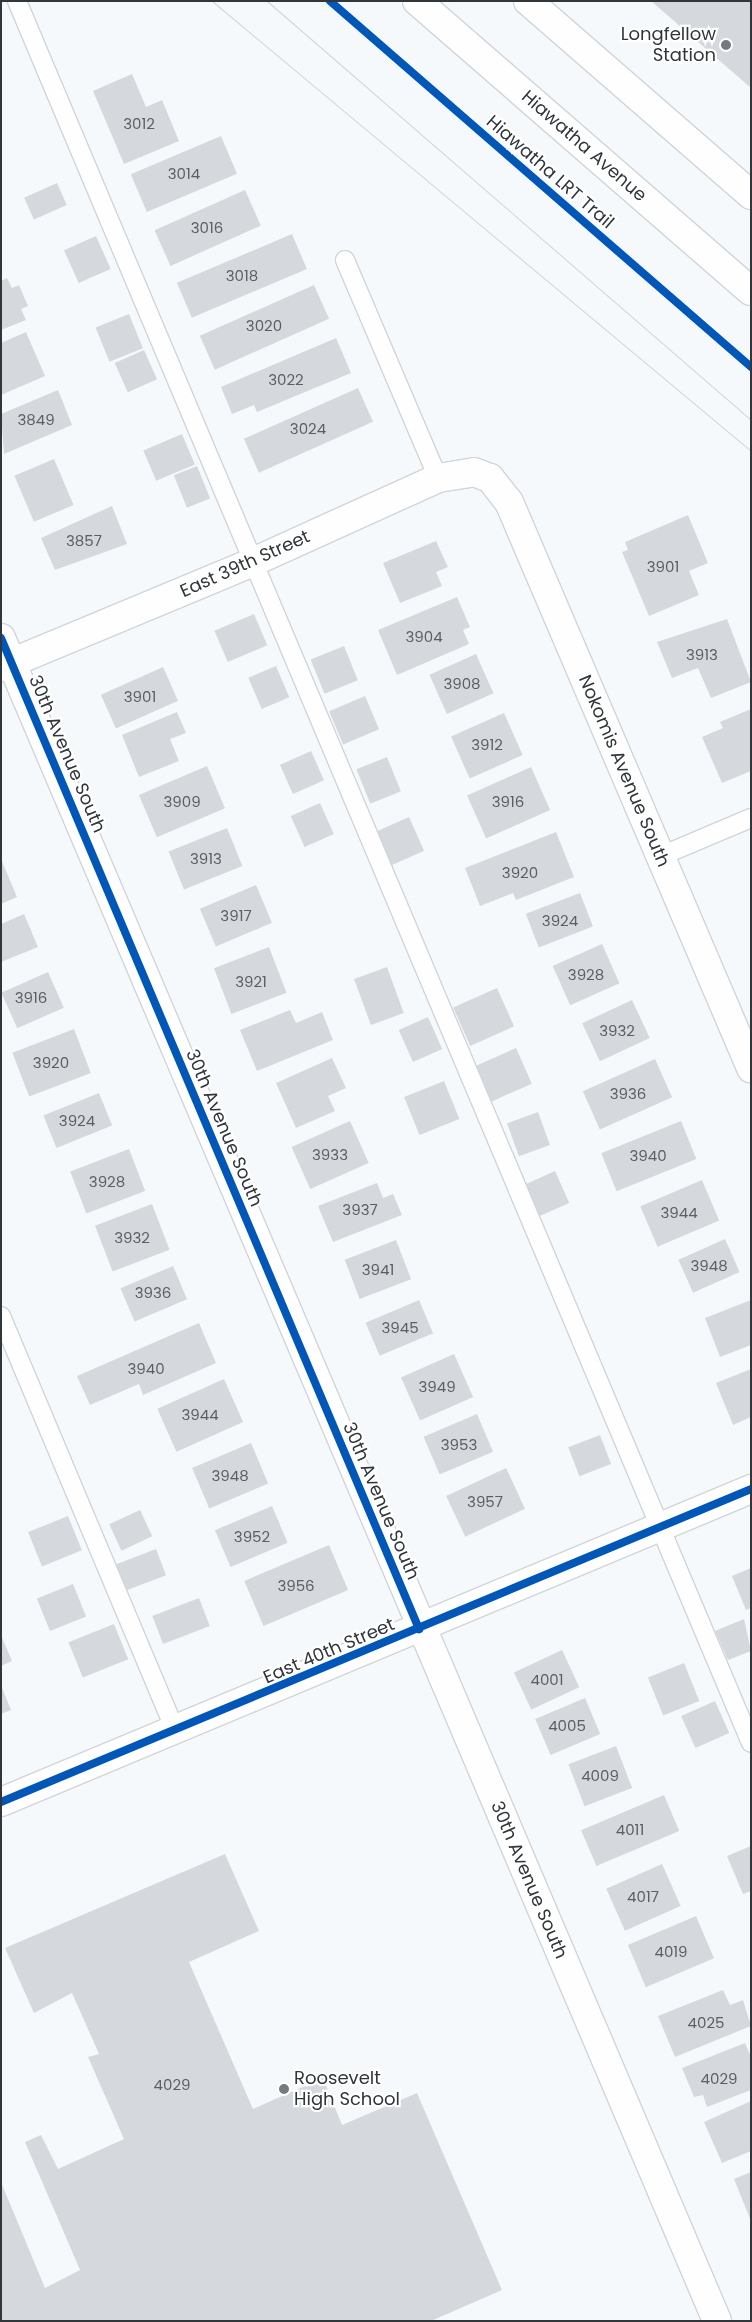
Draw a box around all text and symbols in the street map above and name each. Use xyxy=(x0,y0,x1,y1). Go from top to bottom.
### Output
place label: Longfellow Station xyxy=(621,24,716,66)
marker: Longfellow Station xyxy=(720,39,732,51)
street label: Hiawatha Avenue xyxy=(517,86,651,206)
street label: Hiawatha LRT Trail xyxy=(482,111,618,233)
house number: 3012 xyxy=(123,115,155,133)
house number: 3014 xyxy=(168,165,200,183)
house number: 3016 xyxy=(191,219,223,237)
house number: 3018 xyxy=(226,267,258,285)
house number: 3020 xyxy=(246,317,282,335)
house number: 3022 xyxy=(268,371,304,389)
house number: 3849 xyxy=(17,411,55,429)
house number: 3024 xyxy=(290,420,326,438)
street label: East 39th Street xyxy=(177,526,313,602)
house number: 3857 xyxy=(66,532,102,550)
house number: 3901 xyxy=(647,558,679,576)
house number: 3904 xyxy=(405,628,443,646)
house number: 3913 xyxy=(686,646,718,664)
street label: 30th Avenue South xyxy=(24,672,110,836)
street label: Nokomis Avenue South xyxy=(574,672,674,870)
house number: 3908 xyxy=(443,675,481,693)
house number: 3901 xyxy=(124,688,156,706)
house number: 3912 xyxy=(471,736,503,754)
house number: 3909 xyxy=(163,793,201,811)
house number: 3916 xyxy=(492,793,524,811)
house number: 3913 xyxy=(190,850,222,868)
house number: 3920 xyxy=(502,864,538,882)
house number: 3917 xyxy=(220,907,252,925)
house number: 3924 xyxy=(542,912,578,930)
house number: 3928 xyxy=(568,966,604,984)
house number: 3921 xyxy=(235,973,267,991)
house number: 3916 xyxy=(15,989,47,1007)
house number: 3932 xyxy=(599,1022,635,1040)
street label: 30th Avenue South xyxy=(181,1046,267,1210)
house number: 3920 xyxy=(33,1054,69,1072)
house number: 3936 xyxy=(610,1085,646,1103)
house number: 3924 xyxy=(59,1112,95,1130)
house number: 3933 xyxy=(312,1146,348,1164)
house number: 3940 xyxy=(629,1147,667,1165)
house number: 3928 xyxy=(89,1173,125,1191)
house number: 3937 xyxy=(342,1201,378,1219)
house number: 3944 xyxy=(660,1204,698,1222)
house number: 3932 xyxy=(114,1229,150,1247)
house number: 3948 xyxy=(690,1257,728,1275)
house number: 3941 xyxy=(362,1261,394,1279)
house number: 3936 xyxy=(135,1284,171,1302)
house number: 3945 xyxy=(381,1319,419,1337)
house number: 3940 xyxy=(127,1360,165,1378)
house number: 3949 xyxy=(418,1378,456,1396)
house number: 3944 xyxy=(181,1406,219,1424)
street label: 30th Avenue South xyxy=(338,1419,424,1583)
house number: 3953 xyxy=(441,1436,477,1454)
house number: 3948 xyxy=(211,1467,249,1485)
house number: 3957 xyxy=(467,1493,503,1511)
house number: 3952 xyxy=(234,1528,270,1546)
house number: 3956 xyxy=(277,1577,315,1595)
street label: East 40th Street xyxy=(260,1614,398,1688)
house number: 4001 xyxy=(530,1671,564,1689)
house number: 4005 xyxy=(548,1717,586,1735)
house number: 4009 xyxy=(581,1767,619,1785)
street label: 30th Avenue South xyxy=(486,1798,572,1962)
house number: 4011 xyxy=(616,1821,644,1839)
house number: 4017 xyxy=(627,1888,659,1906)
house number: 4019 xyxy=(654,1943,688,1961)
house number: 4025 xyxy=(688,2014,724,2032)
place label: Roosevelt High School xyxy=(294,2068,400,2110)
house number: 4029 xyxy=(701,2070,737,2088)
house number: 4029 xyxy=(154,2076,190,2094)
marker: Roosevelt High School xyxy=(278,2083,290,2095)

